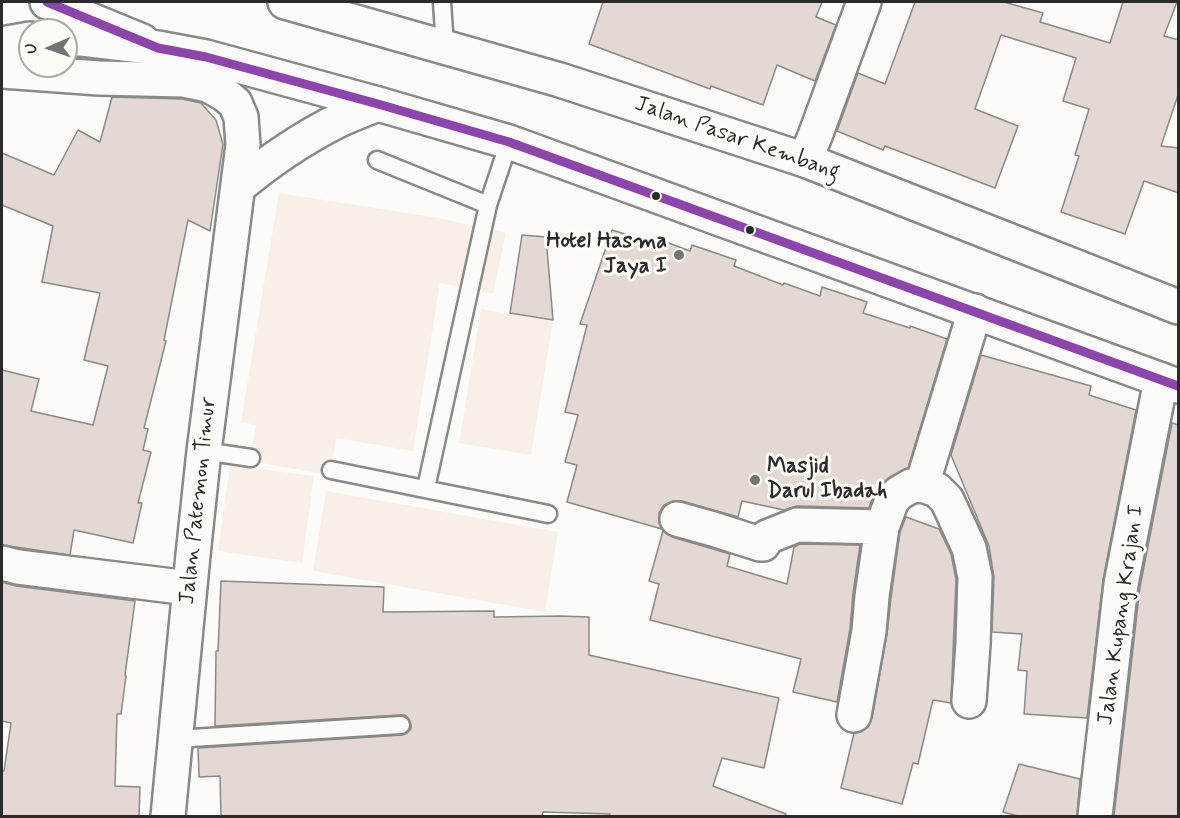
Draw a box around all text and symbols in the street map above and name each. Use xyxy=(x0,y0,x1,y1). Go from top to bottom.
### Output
north arrow xyxy=(18,18,78,78)
text: U xyxy=(21,43,42,54)
street label: Jalan Pasar Kembang xyxy=(631,92,843,186)
unlabelled marker xyxy=(650,190,662,202)
unlabelled marker xyxy=(744,224,756,236)
place label: Hotel Hasma Jaya I xyxy=(546,229,667,280)
marker: Hotel Hasma Jaya I xyxy=(672,248,686,262)
street label: Jalan Patemon Timur xyxy=(175,396,223,606)
place label: Masjid Darul Ibadah xyxy=(767,454,888,506)
marker: Masjid Darul Ibadah xyxy=(748,473,762,487)
street label: Jalan Kupang Krajan I xyxy=(1093,503,1151,727)

